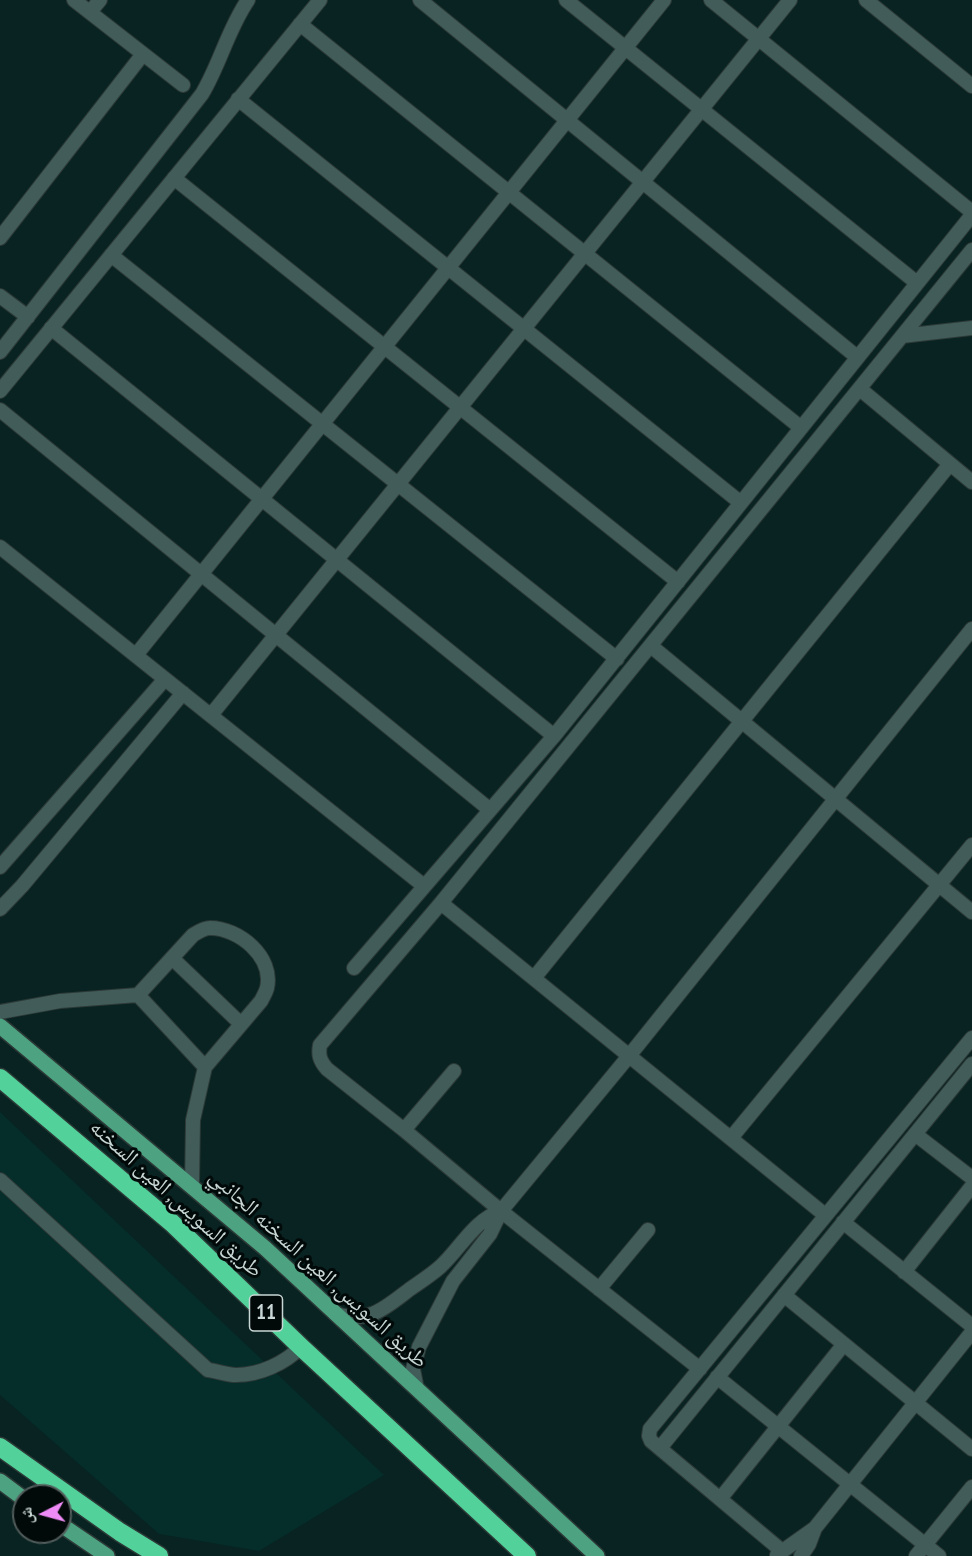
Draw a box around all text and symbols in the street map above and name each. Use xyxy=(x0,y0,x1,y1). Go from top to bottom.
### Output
street label: طريق السويس, العين السخنه xyxy=(84,1115,268,1283)
street label: طريق السويس, العين السخنه الجانبي xyxy=(203,1164,433,1374)
road number: 11 xyxy=(250,1295,282,1331)
north arrow xyxy=(12,1484,72,1544)
text: ش xyxy=(15,1506,37,1525)

